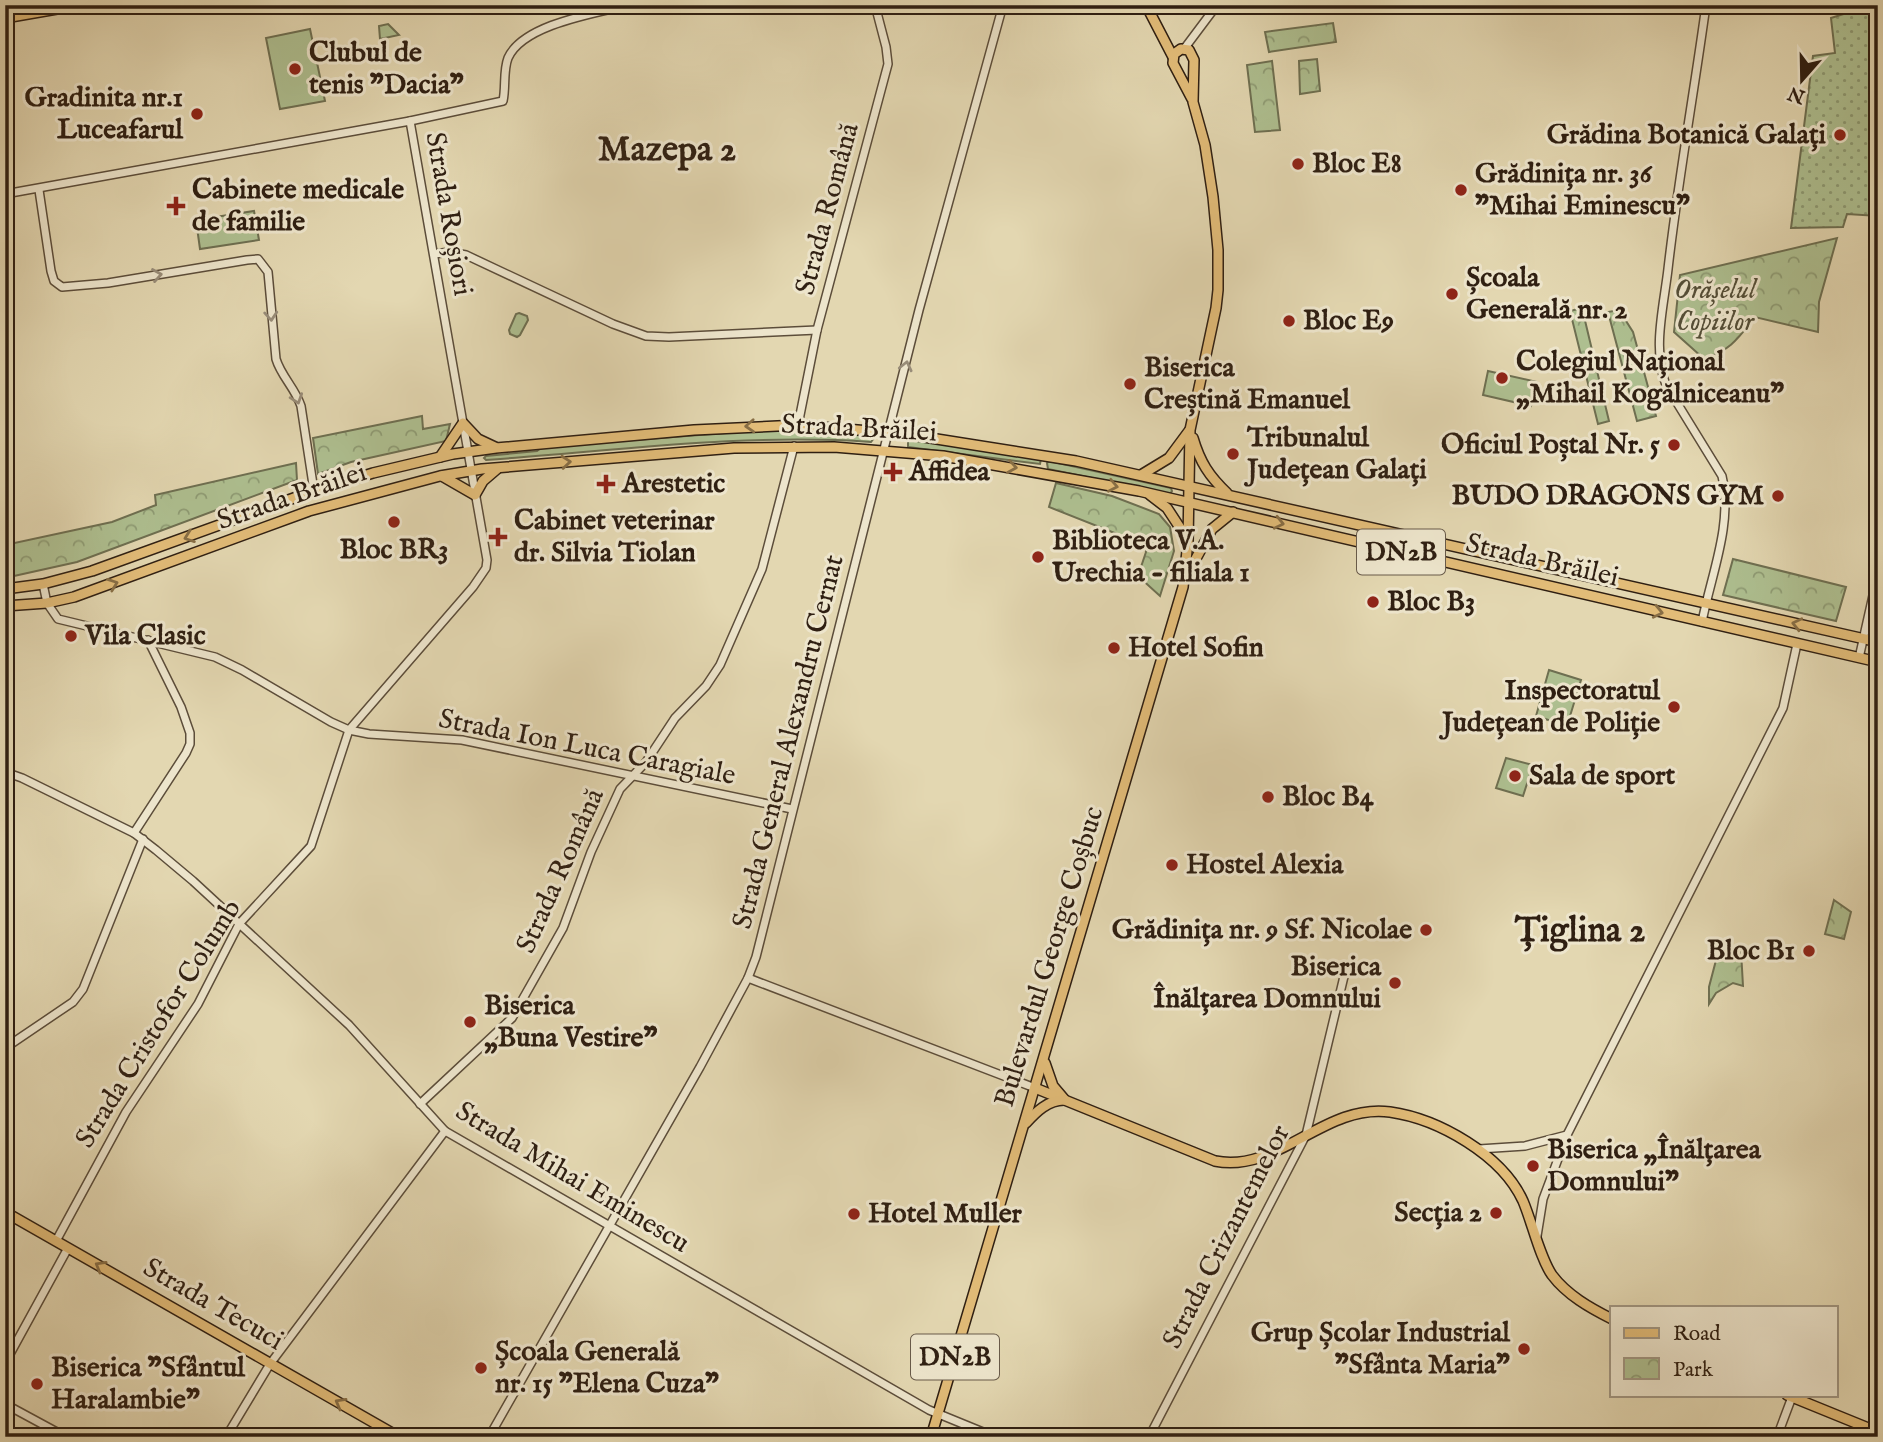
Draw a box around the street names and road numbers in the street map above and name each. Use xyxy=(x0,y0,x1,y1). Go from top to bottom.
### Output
street label: Strada Română xyxy=(788,118,868,299)
street label: Strada Roșiori xyxy=(416,129,480,299)
street label: Strada Brăilei xyxy=(780,407,938,451)
street label: Strada Brăilei xyxy=(213,455,371,539)
street label: Strada Brăilei xyxy=(1462,526,1622,596)
road number: DN2B xyxy=(1357,530,1445,574)
street label: Strada General Alexandru Cernat xyxy=(726,551,853,933)
street label: Strada Ion Luca Caragiale xyxy=(436,702,738,794)
street label: Strada Română xyxy=(509,782,613,959)
street label: Bulevardul George Coșbuc xyxy=(988,803,1112,1111)
street label: Strada Cristofor Columb xyxy=(68,893,250,1155)
street label: Strada Mihai Eminescu xyxy=(449,1094,695,1262)
street label: Strada Crizantemelor xyxy=(1155,1119,1299,1355)
street label: Strada Tecuci xyxy=(137,1251,289,1359)
road number: DN2B xyxy=(911,1334,999,1380)

